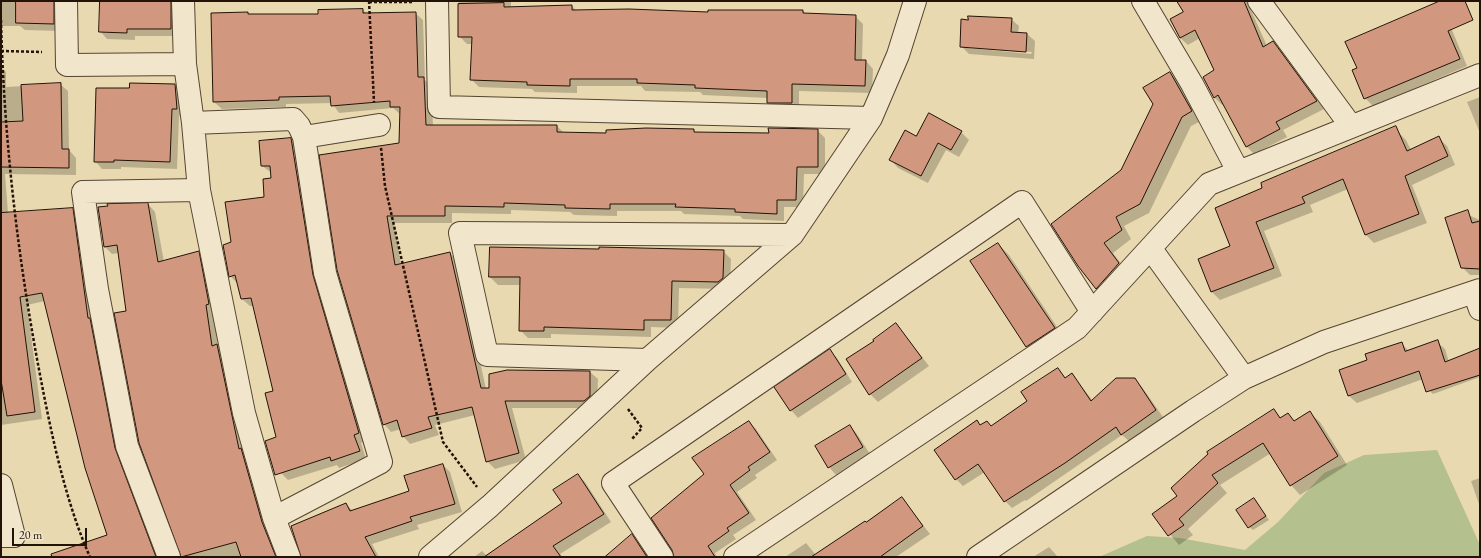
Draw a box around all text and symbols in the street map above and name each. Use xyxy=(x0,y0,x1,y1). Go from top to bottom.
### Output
scale bar xyxy=(14,520,89,546)
text: 20 m xyxy=(19,527,42,543)

